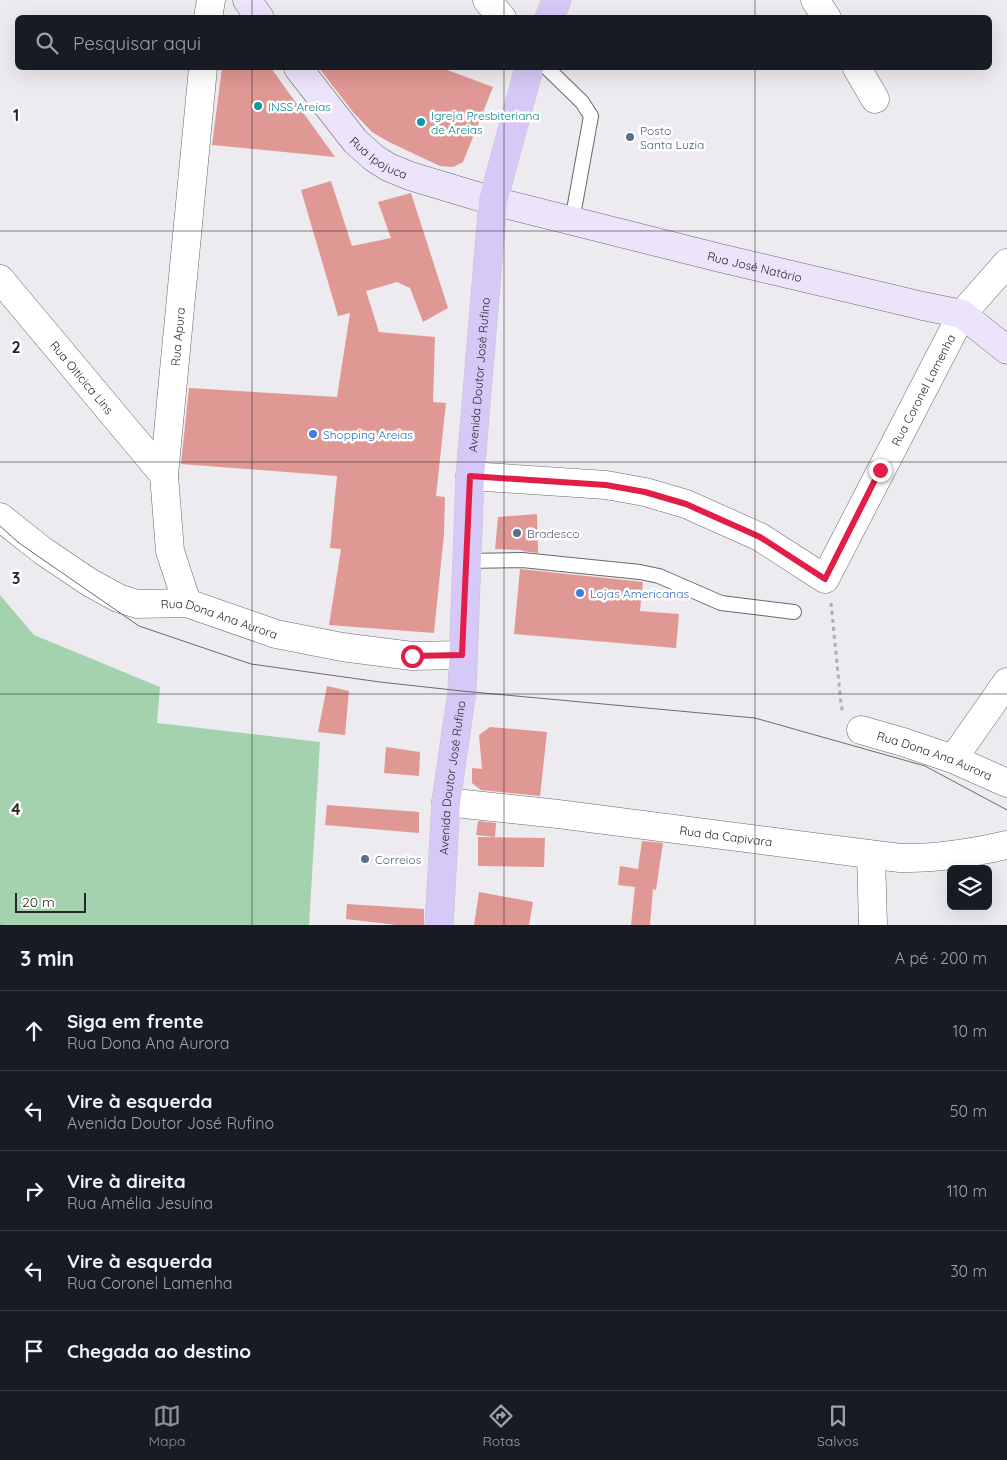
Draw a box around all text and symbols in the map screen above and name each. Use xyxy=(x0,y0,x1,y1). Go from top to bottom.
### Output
search box xyxy=(15,15,992,70)
icon: search xyxy=(33,29,61,57)
text: Pesquisar aqui xyxy=(73,31,201,55)
place label: INSS Areias xyxy=(268,99,331,114)
marker: INSS Areias xyxy=(252,100,264,112)
text: 1 xyxy=(13,105,19,125)
place label: Igreja Presbiteriana de Areias xyxy=(431,108,540,137)
marker: Igreja Presbiteriana de Areias xyxy=(415,116,427,128)
place label: Posto Santa Luzia xyxy=(640,123,704,152)
marker: Posto Santa Luzia xyxy=(624,131,636,143)
street label: Rua Ipojuca xyxy=(347,133,410,182)
street label: Rua José Natário xyxy=(706,248,804,285)
street label: Avenida Doutor José Rufino xyxy=(465,297,492,453)
street label: Rua Apura xyxy=(167,307,188,367)
street label: Rua Coronel Lamenha xyxy=(888,331,958,448)
text: 2 xyxy=(11,337,21,357)
street label: Rua Oiticica Lins xyxy=(47,338,117,417)
place label: Shopping Areias xyxy=(323,427,413,442)
marker: Shopping Areias xyxy=(307,428,319,440)
route end xyxy=(869,459,892,482)
place label: Bradesco xyxy=(527,526,580,541)
marker: Bradesco xyxy=(511,527,523,539)
text: 3 xyxy=(12,568,20,588)
place label: Lojas Americanas xyxy=(590,586,689,601)
marker: Lojas Americanas xyxy=(574,587,586,599)
street label: Rua Dona Ana Aurora xyxy=(161,596,280,642)
route start xyxy=(401,645,424,668)
street label: Avenida Doutor José Rufino xyxy=(436,699,468,855)
street label: Rua Dona Ana Aurora xyxy=(875,727,995,783)
text: 4 xyxy=(11,799,21,819)
street label: Rua da Capivara xyxy=(679,822,773,849)
place label: Correios xyxy=(375,852,422,867)
marker: Correios xyxy=(359,853,371,865)
map controls xyxy=(947,865,992,910)
button: layers xyxy=(947,865,992,910)
scale bar xyxy=(15,890,86,913)
text: 20 m xyxy=(22,893,55,911)
text: 3 min xyxy=(20,945,74,971)
text: A pé · 200 m xyxy=(895,948,987,968)
text: Siga em frente xyxy=(67,1009,204,1033)
icon: ahead xyxy=(20,1017,48,1045)
text: 10 m xyxy=(953,1021,987,1041)
text: Rua Dona Ana Aurora xyxy=(67,1033,229,1053)
text: Vire à esquerda xyxy=(67,1089,212,1113)
icon: left xyxy=(20,1097,48,1125)
text: 50 m xyxy=(950,1101,987,1121)
text: Avenida Doutor José Rufino xyxy=(67,1113,274,1133)
text: Vire à direita xyxy=(67,1169,186,1193)
icon: right xyxy=(20,1177,48,1205)
text: 110 m xyxy=(947,1181,987,1201)
text: Rua Amélia Jesuína xyxy=(67,1193,213,1213)
text: Vire à esquerda xyxy=(67,1249,212,1273)
icon: left xyxy=(20,1257,48,1285)
text: 30 m xyxy=(950,1261,987,1281)
text: Rua Coronel Lamenha xyxy=(67,1273,233,1293)
icon: arrive xyxy=(20,1337,48,1365)
text: Chegada ao destino xyxy=(67,1339,251,1363)
tab: Mapa xyxy=(148,1402,186,1450)
tab: Rotas xyxy=(482,1402,520,1450)
tab: Salvos xyxy=(817,1402,859,1450)

